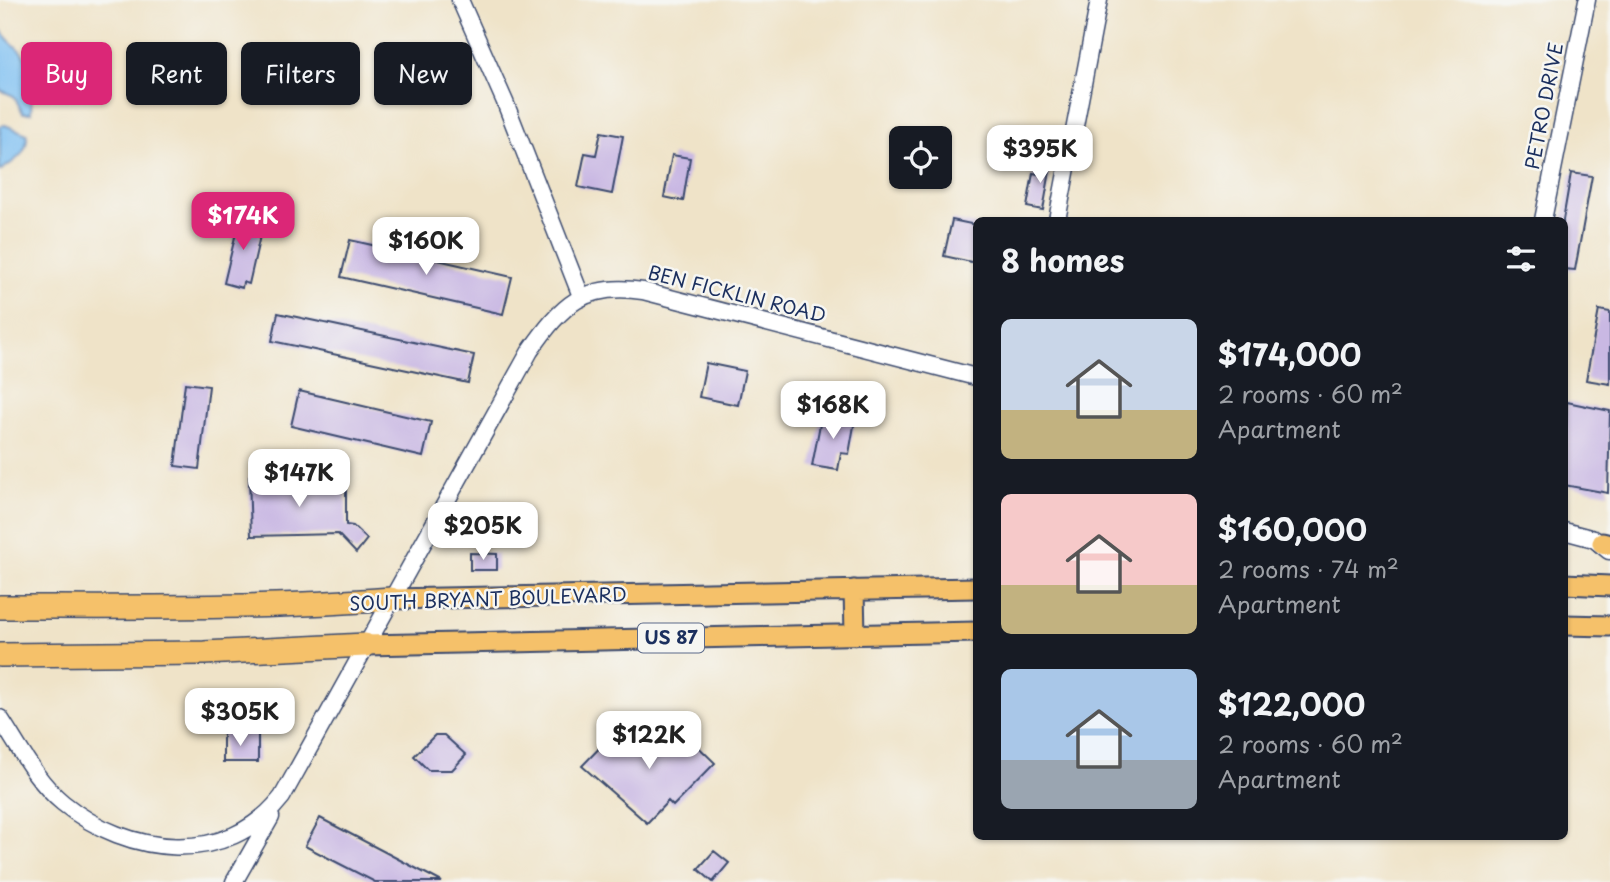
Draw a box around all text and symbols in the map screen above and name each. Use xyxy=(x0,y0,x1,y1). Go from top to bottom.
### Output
street label: PETRO DRIVE xyxy=(1517,40,1569,172)
chip: Buy xyxy=(21,42,112,105)
chip: Rent xyxy=(126,42,227,105)
chip: Filters xyxy=(241,42,360,105)
chip: New xyxy=(374,42,472,105)
pin: $395K xyxy=(991,125,1089,185)
map controls xyxy=(889,126,952,189)
button: locate xyxy=(889,126,952,189)
text: $395K xyxy=(1003,130,1077,165)
pin: $174K xyxy=(194,192,292,252)
text: $174K xyxy=(208,197,278,232)
pin: $160K xyxy=(377,218,475,277)
text: $160K xyxy=(388,222,464,257)
text: 8 homes xyxy=(1001,237,1124,282)
icon: filters xyxy=(1502,240,1540,278)
street label: BEN FICKLIN ROAD xyxy=(645,257,829,329)
text: $174,000 xyxy=(1218,331,1361,376)
icon: home xyxy=(1057,347,1141,431)
text: 2 rooms · 60 m² xyxy=(1218,376,1403,411)
pin: $168K xyxy=(784,382,882,441)
text: $168K xyxy=(797,386,869,421)
text: Apartment xyxy=(1218,411,1341,446)
pin: $147K xyxy=(250,449,348,509)
text: $147K xyxy=(264,454,334,489)
pin: $205K xyxy=(434,503,532,562)
text: $160,000 xyxy=(1218,506,1367,551)
text: $205K xyxy=(444,507,522,542)
icon: home xyxy=(1057,522,1141,606)
text: 2 rooms · 74 m² xyxy=(1218,551,1399,586)
street label: SOUTH BRYANT BOULEVARD xyxy=(349,579,627,617)
text: Apartment xyxy=(1218,586,1341,621)
road number: US 87 xyxy=(638,624,704,652)
text: $122,000 xyxy=(1218,681,1365,726)
pin: $305K xyxy=(191,688,289,748)
text: $305K xyxy=(201,693,279,728)
icon: home xyxy=(1057,697,1141,781)
pin: $122K xyxy=(600,712,698,771)
text: $122K xyxy=(612,716,686,751)
text: 2 rooms · 60 m² xyxy=(1218,726,1403,761)
text: Apartment xyxy=(1218,761,1341,796)

